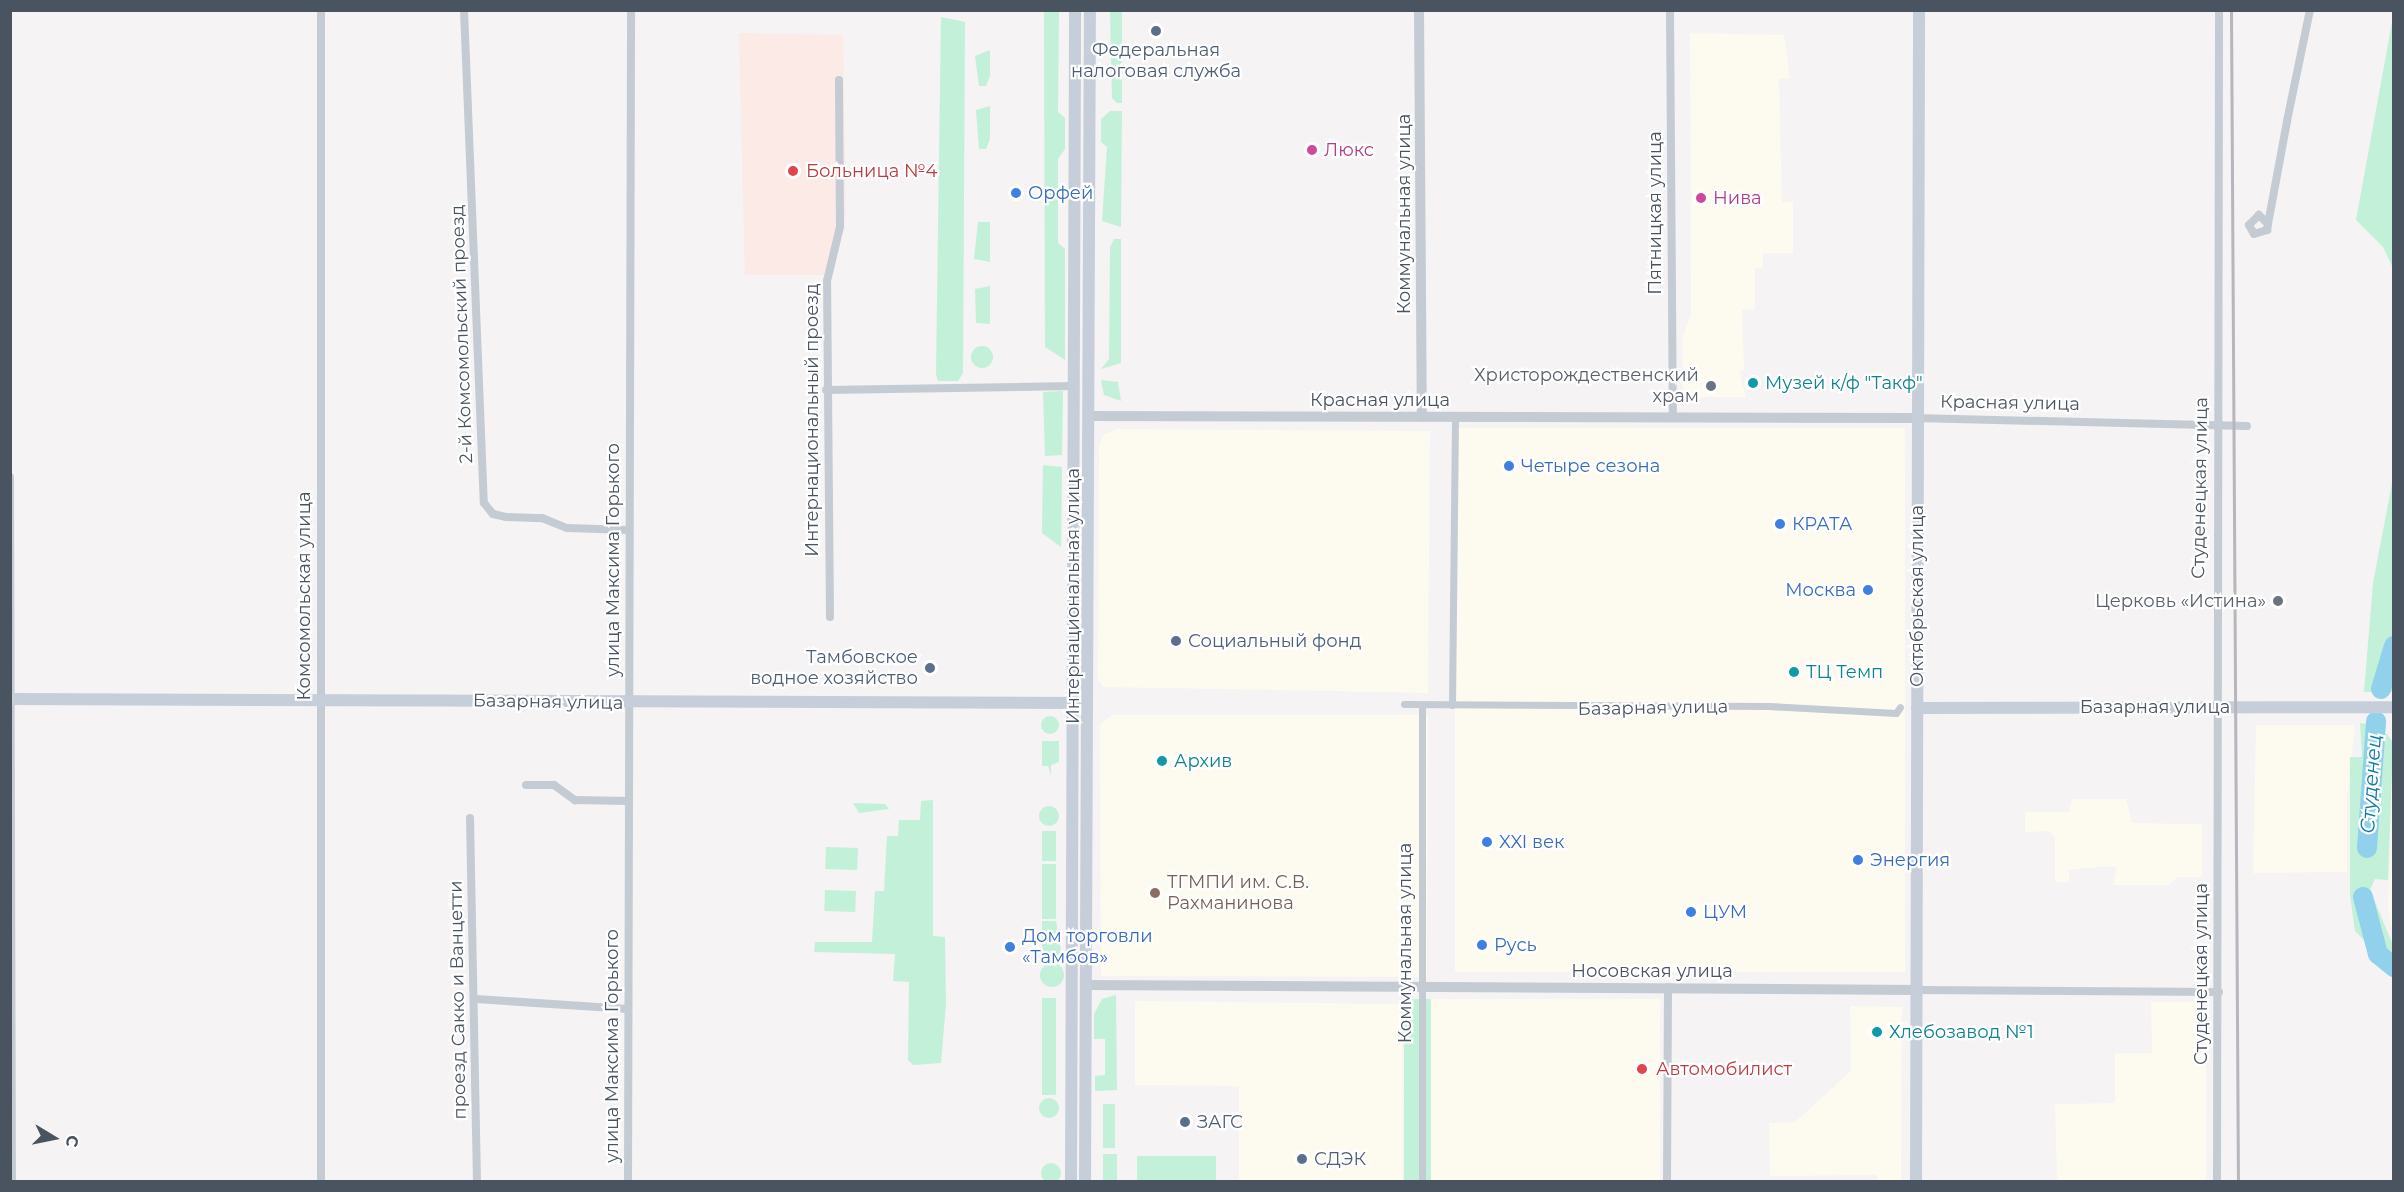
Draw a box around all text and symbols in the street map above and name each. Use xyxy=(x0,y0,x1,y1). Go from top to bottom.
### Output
marker: Федеральная налоговая служба xyxy=(1149,24,1163,38)
place label: Федеральная налоговая служба xyxy=(1071,40,1241,82)
street label: Коммунальная улица xyxy=(1393,114,1415,314)
street label: Пятницкая улица xyxy=(1644,131,1666,295)
place label: Люкс xyxy=(1324,139,1374,161)
marker: Люкс xyxy=(1305,143,1319,157)
place label: Больница №4 xyxy=(806,160,937,182)
marker: Больница №4 xyxy=(784,162,802,180)
place label: Орфей xyxy=(1028,182,1093,204)
marker: Орфей xyxy=(1009,186,1023,200)
place label: Нива xyxy=(1713,187,1762,209)
marker: Нива xyxy=(1694,191,1708,205)
street label: 2-й Комсомольский проезд xyxy=(447,204,477,464)
street label: Интернациональный проезд xyxy=(801,283,823,557)
place label: Христорождественский храм xyxy=(1474,365,1699,407)
place label: Музей к/ф "Такф" xyxy=(1765,372,1923,394)
marker: Музей к/ф "Такф" xyxy=(1746,376,1760,390)
marker: Христорождественский храм xyxy=(1704,379,1718,393)
street label: Красная улица xyxy=(1310,389,1450,411)
street label: Красная улица xyxy=(1940,391,2080,415)
street label: Студенецкая улица xyxy=(2188,397,2212,579)
street label: улица Максима Горького xyxy=(602,443,624,677)
place label: Четыре сезона xyxy=(1521,455,1660,477)
marker: Четыре сезона xyxy=(1502,459,1516,473)
street label: Интернациональная улица xyxy=(1062,468,1084,724)
street label: Комсомольская улица xyxy=(293,491,315,701)
street label: Октябрьская улица xyxy=(1906,505,1928,687)
place label: КРАТА xyxy=(1792,513,1852,535)
marker: КРАТА xyxy=(1773,517,1787,531)
place label: Москва xyxy=(1785,579,1856,601)
marker: Москва xyxy=(1861,583,1875,597)
place label: Церковь «Истина» xyxy=(2095,590,2266,612)
marker: Церковь «Истина» xyxy=(2271,594,2285,608)
place label: Социальный фонд xyxy=(1188,630,1361,652)
marker: Социальный фонд xyxy=(1169,634,1183,648)
place label: Тамбовское водное хозяйство xyxy=(750,647,918,690)
marker: Тамбовское водное хозяйство xyxy=(923,661,937,675)
place label: ТЦ Темп xyxy=(1806,661,1883,683)
marker: ТЦ Темп xyxy=(1787,665,1801,679)
street label: Базарная улица xyxy=(473,690,623,714)
street label: Базарная улица xyxy=(1578,696,1728,720)
street label: Базарная улица xyxy=(2080,696,2230,718)
water label: Студенец xyxy=(2356,734,2386,834)
place label: Архив xyxy=(1174,750,1232,772)
marker: Архив xyxy=(1155,754,1169,768)
place label: XXI век xyxy=(1499,831,1565,853)
marker: XXI век xyxy=(1480,835,1494,849)
street label: Коммунальная улица xyxy=(1394,843,1416,1043)
place label: Энергия xyxy=(1870,849,1950,871)
marker: Энергия xyxy=(1851,853,1865,867)
place label: ТГМПИ им. С.В. Рахманинова xyxy=(1167,872,1309,914)
street label: проезд Сакко и Ванцетти xyxy=(445,880,471,1120)
street label: Студенецкая улица xyxy=(2190,883,2212,1065)
marker: ТГМПИ им. С.В. Рахманинова xyxy=(1148,886,1162,900)
place label: ЦУМ xyxy=(1703,901,1747,923)
marker: ЦУМ xyxy=(1684,905,1698,919)
place label: Дом торговли «Тамбов» xyxy=(1022,926,1153,968)
street label: улица Максима Горького xyxy=(601,929,623,1163)
place label: Русь xyxy=(1494,934,1537,956)
marker: Русь xyxy=(1475,938,1489,952)
marker: Дом торговли «Тамбов» xyxy=(1003,940,1017,954)
street label: Носовская улица xyxy=(1571,960,1733,982)
place label: Хлебозавод №1 xyxy=(1889,1021,2034,1043)
marker: Хлебозавод №1 xyxy=(1870,1025,1884,1039)
place label: Автомобилист xyxy=(1656,1058,1792,1080)
marker: Автомобилист xyxy=(1633,1060,1651,1078)
north arrow xyxy=(24,1108,84,1168)
place label: ЗАГС xyxy=(1197,1111,1243,1133)
marker: ЗАГС xyxy=(1178,1115,1192,1129)
text: С xyxy=(62,1134,83,1149)
place label: СДЭК xyxy=(1314,1148,1366,1170)
marker: СДЭК xyxy=(1295,1152,1309,1166)

